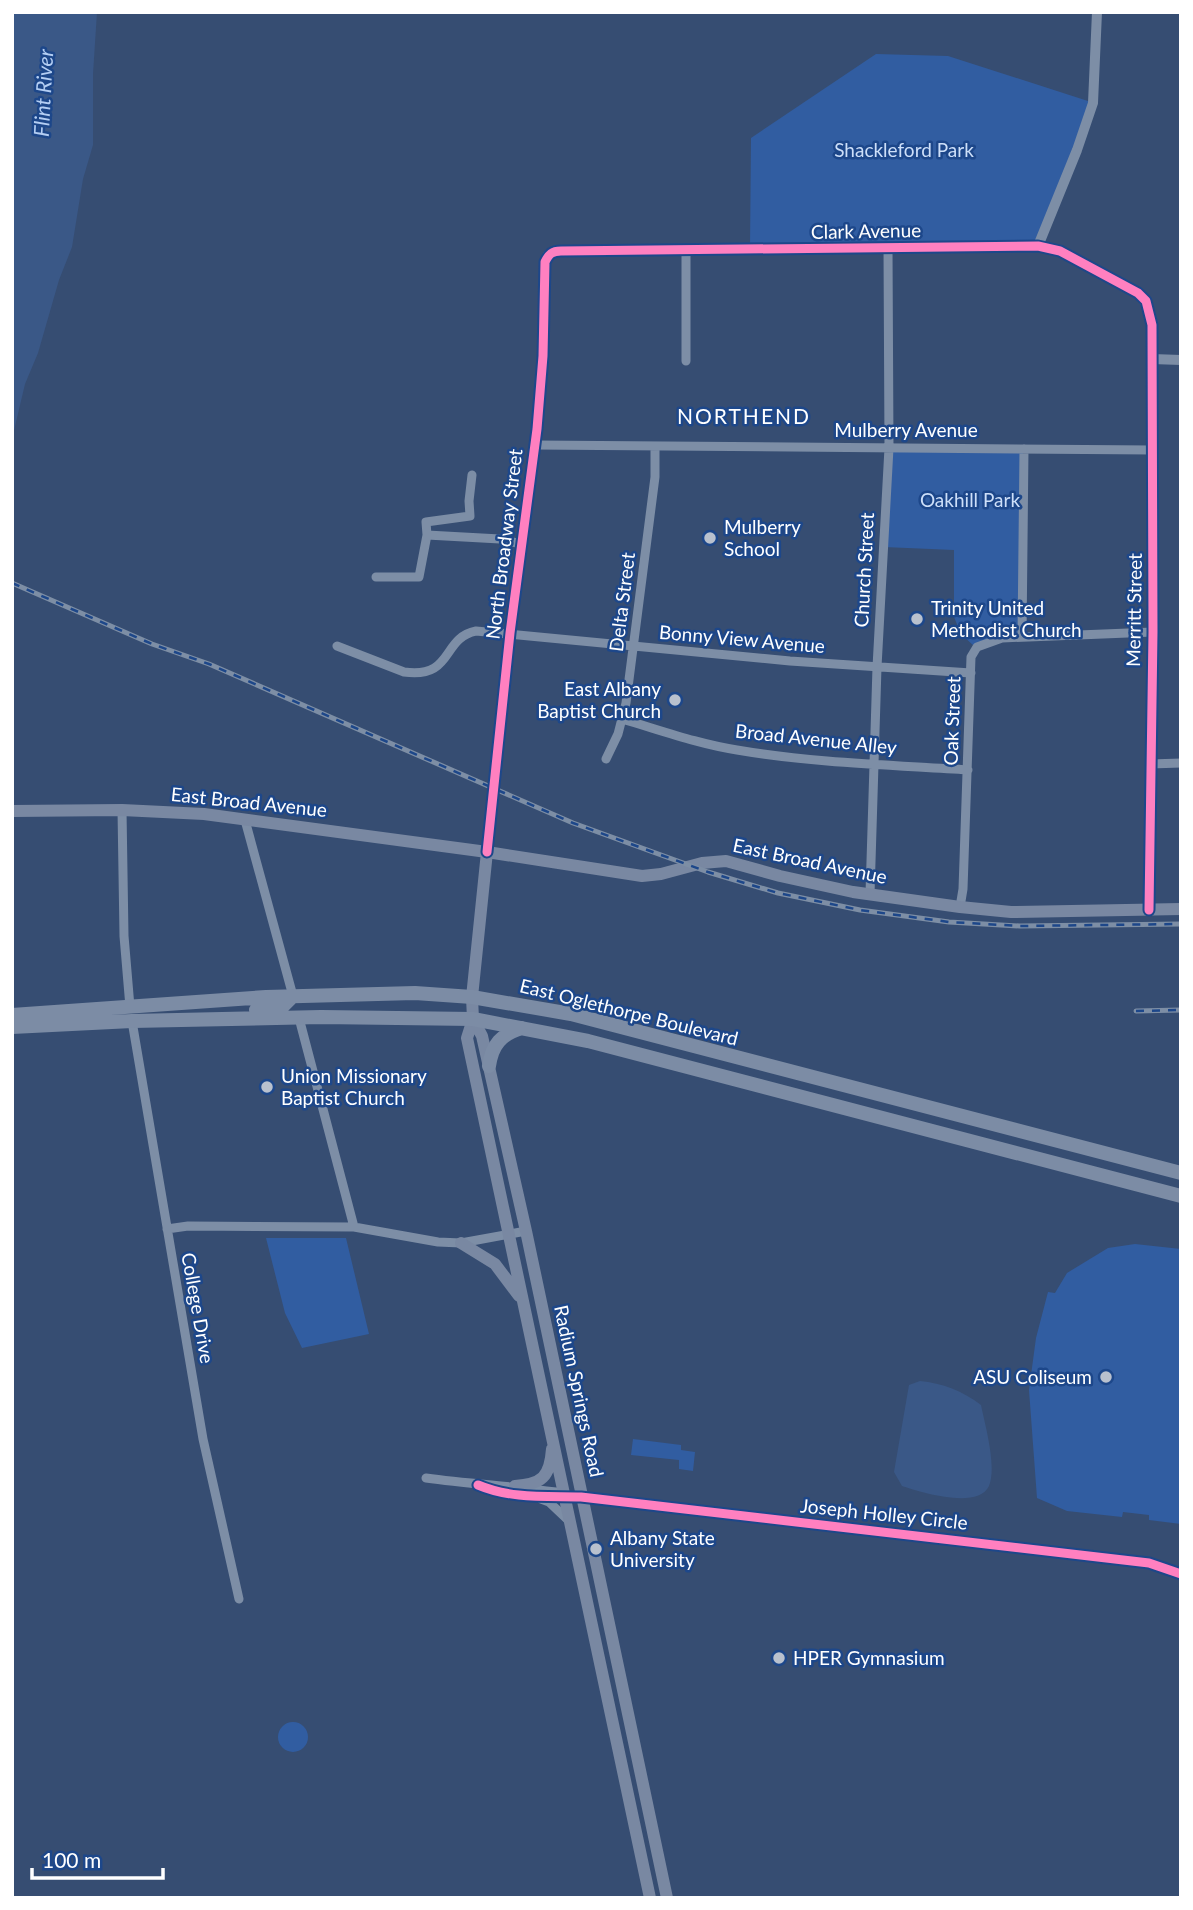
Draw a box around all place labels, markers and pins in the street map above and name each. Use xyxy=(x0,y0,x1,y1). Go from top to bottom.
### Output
place label: Mulberry School xyxy=(724,515,801,560)
marker: Mulberry School xyxy=(702,530,718,546)
place label: Trinity United Methodist Church xyxy=(931,596,1082,641)
marker: Trinity United Methodist Church xyxy=(909,611,925,627)
place label: East Albany Baptist Church xyxy=(537,677,661,722)
marker: East Albany Baptist Church xyxy=(667,692,683,708)
place label: Union Missionary Baptist Church xyxy=(281,1064,427,1109)
marker: Union Missionary Baptist Church xyxy=(259,1079,275,1095)
place label: ASU Coliseum xyxy=(973,1365,1092,1388)
marker: ASU Coliseum xyxy=(1098,1369,1114,1385)
place label: Albany State University xyxy=(610,1526,715,1571)
marker: Albany State University xyxy=(588,1541,604,1557)
place label: HPER Gymnasium xyxy=(793,1646,945,1669)
marker: HPER Gymnasium xyxy=(771,1650,787,1666)

